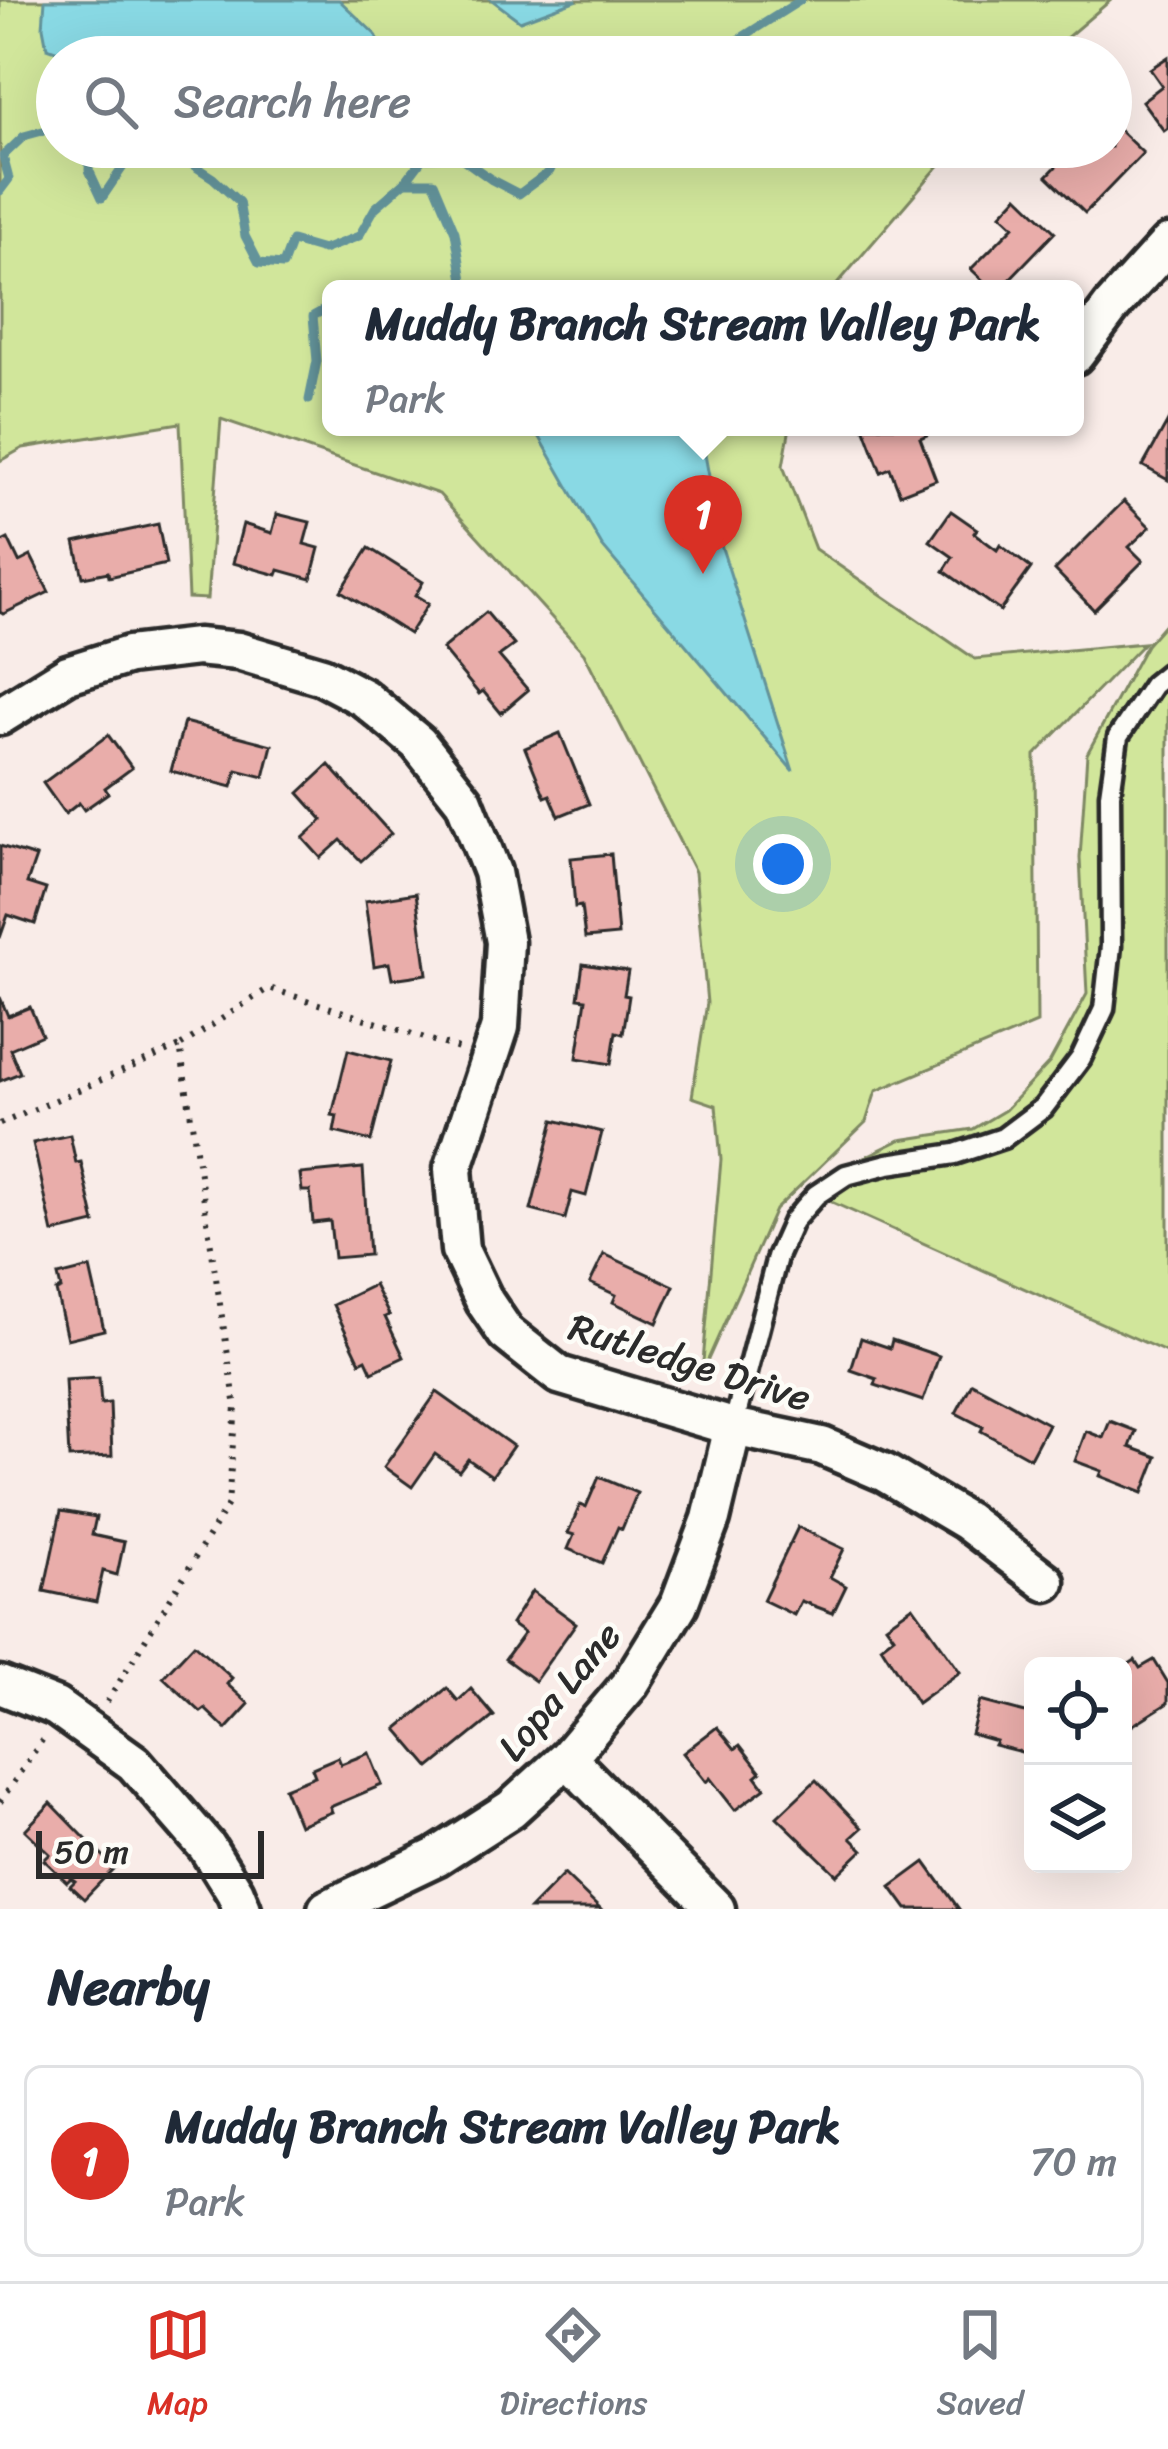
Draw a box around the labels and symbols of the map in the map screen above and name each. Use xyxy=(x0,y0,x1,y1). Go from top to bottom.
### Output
pin: 1 xyxy=(664,475,742,574)
your location xyxy=(753,834,813,894)
street label: Rutledge Drive xyxy=(560,1292,820,1432)
street label: Lopa Lane xyxy=(479,1605,639,1777)
scale bar xyxy=(36,1825,264,1878)

